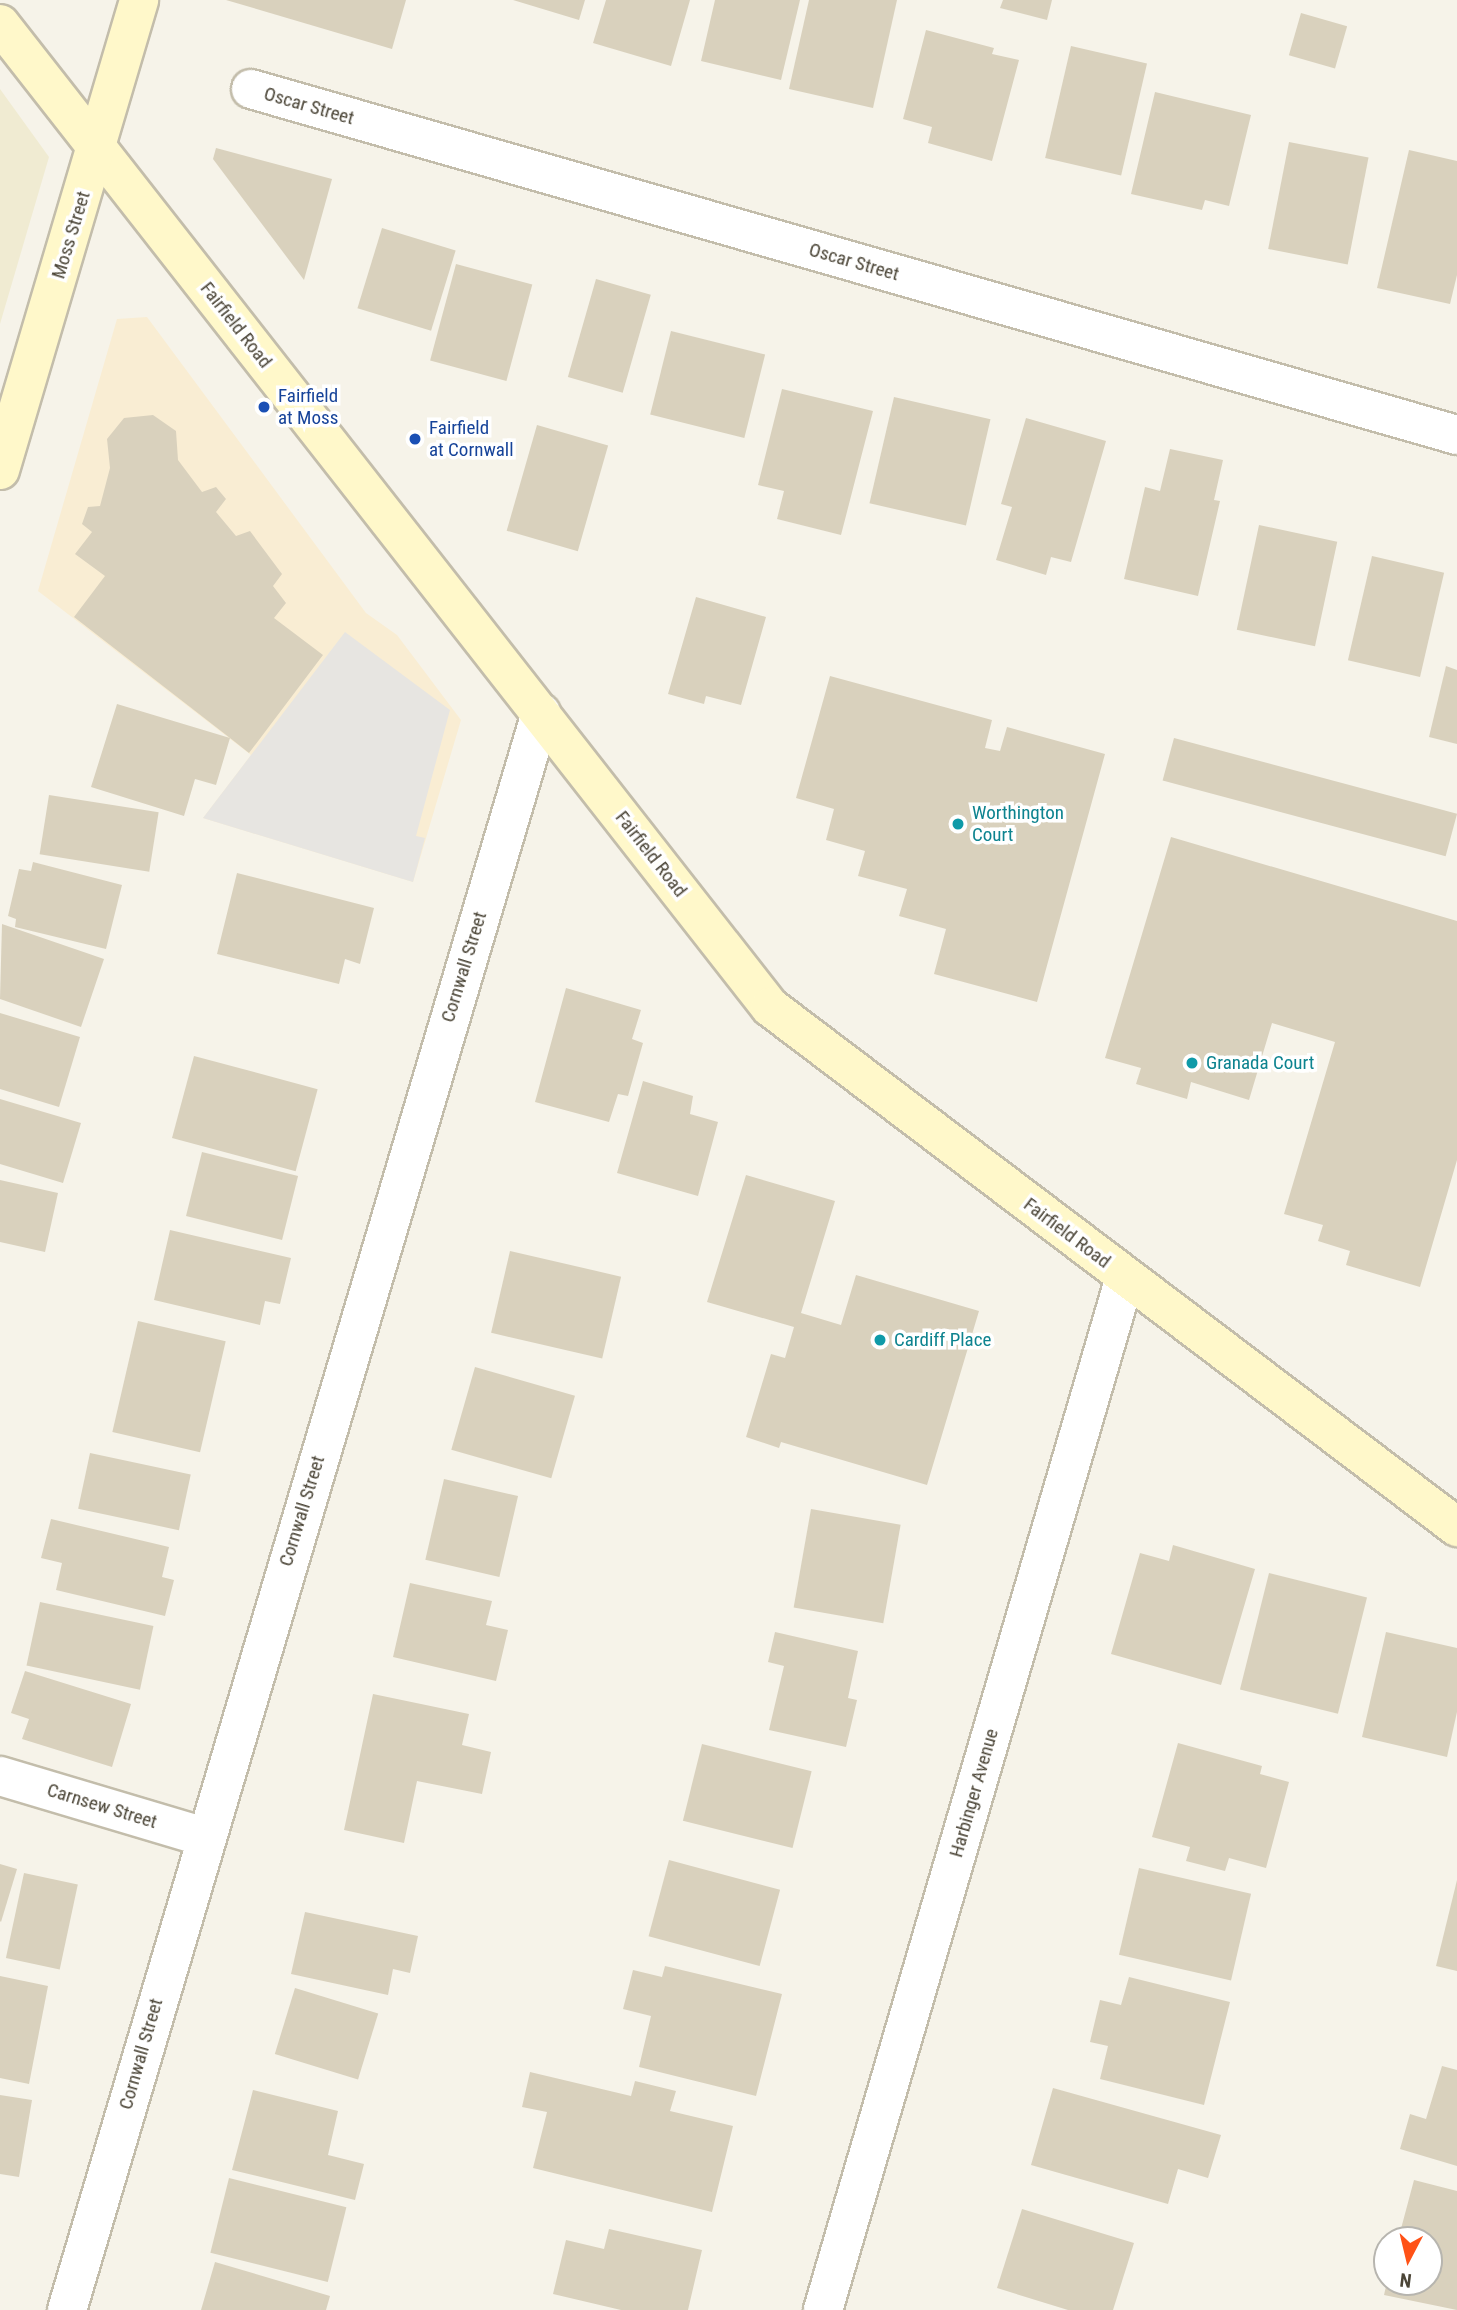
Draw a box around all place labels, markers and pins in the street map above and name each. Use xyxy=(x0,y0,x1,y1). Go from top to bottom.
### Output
place label: Fairfield at Moss xyxy=(278,385,338,429)
marker: Fairfield at Moss xyxy=(256,399,272,415)
place label: Fairfield at Cornwall xyxy=(429,417,514,461)
marker: Fairfield at Cornwall xyxy=(407,431,423,447)
place label: Worthington Court xyxy=(972,802,1064,846)
marker: Worthington Court xyxy=(950,816,966,832)
place label: Granada Court xyxy=(1206,1052,1314,1074)
marker: Granada Court xyxy=(1184,1055,1200,1071)
place label: Cardiff Place xyxy=(894,1329,991,1351)
marker: Cardiff Place xyxy=(872,1332,888,1348)

